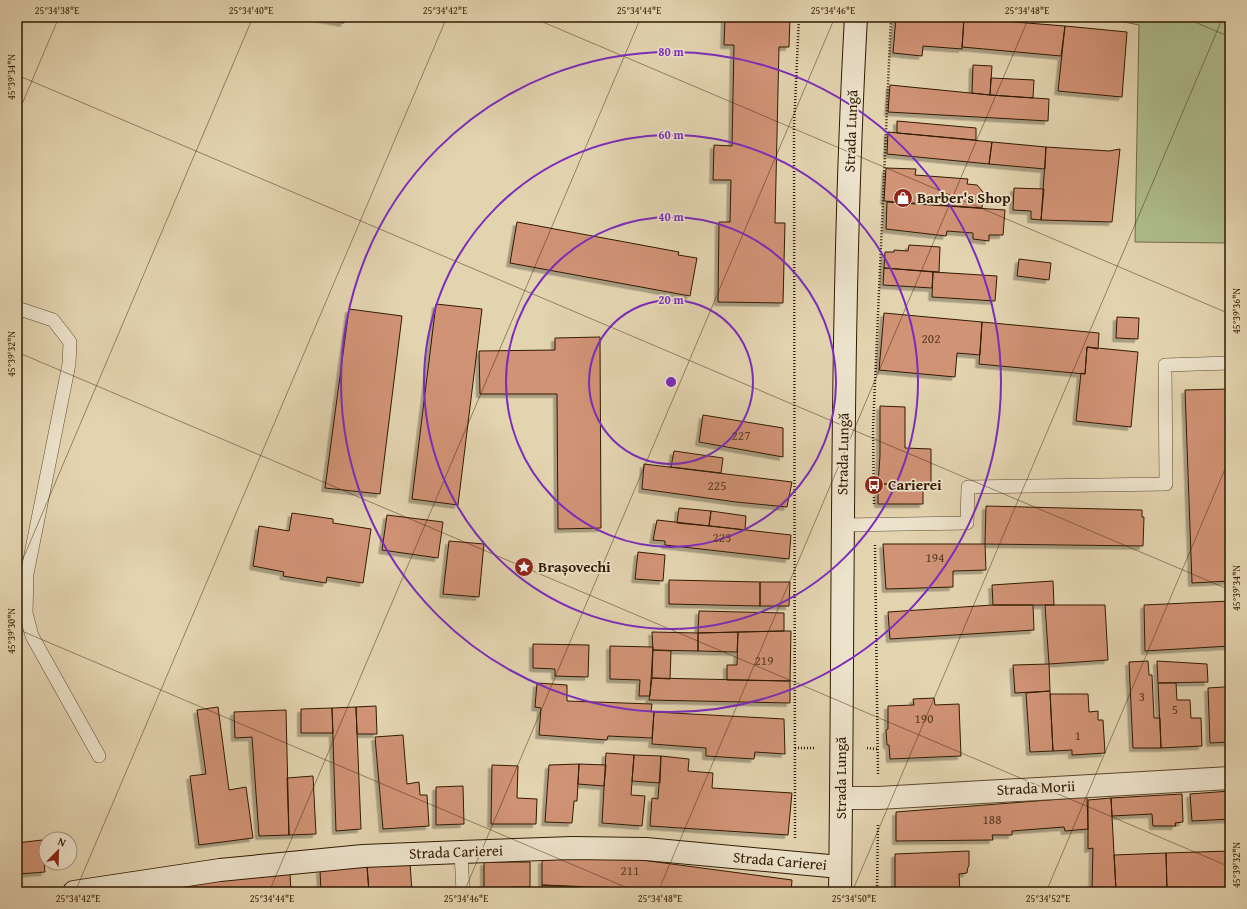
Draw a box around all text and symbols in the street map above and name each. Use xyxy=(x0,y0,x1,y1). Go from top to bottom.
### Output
text: 25°34'38"E xyxy=(35,3,79,18)
text: 25°34'40"E xyxy=(229,3,273,18)
text: 25°34'42"E xyxy=(423,3,467,18)
text: 25°34'44"E xyxy=(617,3,661,18)
text: 25°34'46"E xyxy=(811,3,855,18)
text: 25°34'48"E xyxy=(1005,3,1049,18)
text: 80 m xyxy=(658,43,684,60)
text: 45°39'34"N xyxy=(4,54,19,100)
street label: Strada Lungă xyxy=(839,89,862,173)
text: 60 m xyxy=(658,126,684,143)
shop icon: Barber's Shop xyxy=(892,187,914,209)
place label: Barber's Shop xyxy=(917,187,1011,208)
text: 40 m xyxy=(658,208,684,225)
text: 45°39'36"N xyxy=(1229,288,1244,334)
text: 20 m xyxy=(658,291,684,308)
house number: 202 xyxy=(922,329,940,348)
text: 45°39'32"N xyxy=(4,331,19,377)
centre of rings xyxy=(664,375,678,389)
street label: Strada Lungă xyxy=(831,413,854,495)
house number: 227 xyxy=(732,426,750,445)
bus stop icon: Carierei xyxy=(863,474,885,496)
place label: Carierei xyxy=(888,474,942,495)
house number: 225 xyxy=(708,476,726,495)
house number: 223 xyxy=(713,528,731,547)
house number: 194 xyxy=(926,548,944,567)
place icon: Brașovechi xyxy=(513,556,535,578)
place label: Brașovechi xyxy=(538,556,611,577)
text: 45°39'34"N xyxy=(1229,565,1244,611)
text: 45°39'30"N xyxy=(4,608,19,654)
house number: 219 xyxy=(755,651,773,670)
house number: 3 xyxy=(1139,687,1145,706)
house number: 5 xyxy=(1172,700,1178,719)
house number: 190 xyxy=(915,709,933,728)
house number: 1 xyxy=(1075,726,1081,745)
street label: Strada Lungă xyxy=(830,737,851,819)
street label: Strada Morii xyxy=(996,775,1076,800)
house number: 188 xyxy=(983,810,1001,829)
north arrow xyxy=(38,831,78,871)
text: N xyxy=(55,833,69,851)
street label: Strada Carierei xyxy=(409,839,503,864)
text: 45°39'32"N xyxy=(1229,842,1244,888)
street label: Strada Carierei xyxy=(732,846,828,875)
house number: 211 xyxy=(621,861,639,880)
text: 25°34'42"E xyxy=(56,891,100,906)
text: 25°34'44"E xyxy=(250,891,294,906)
text: 25°34'46"E xyxy=(444,891,488,906)
text: 25°34'48"E xyxy=(638,891,682,906)
text: 25°34'50"E xyxy=(832,891,876,906)
text: 25°34'52"E xyxy=(1026,891,1070,906)

